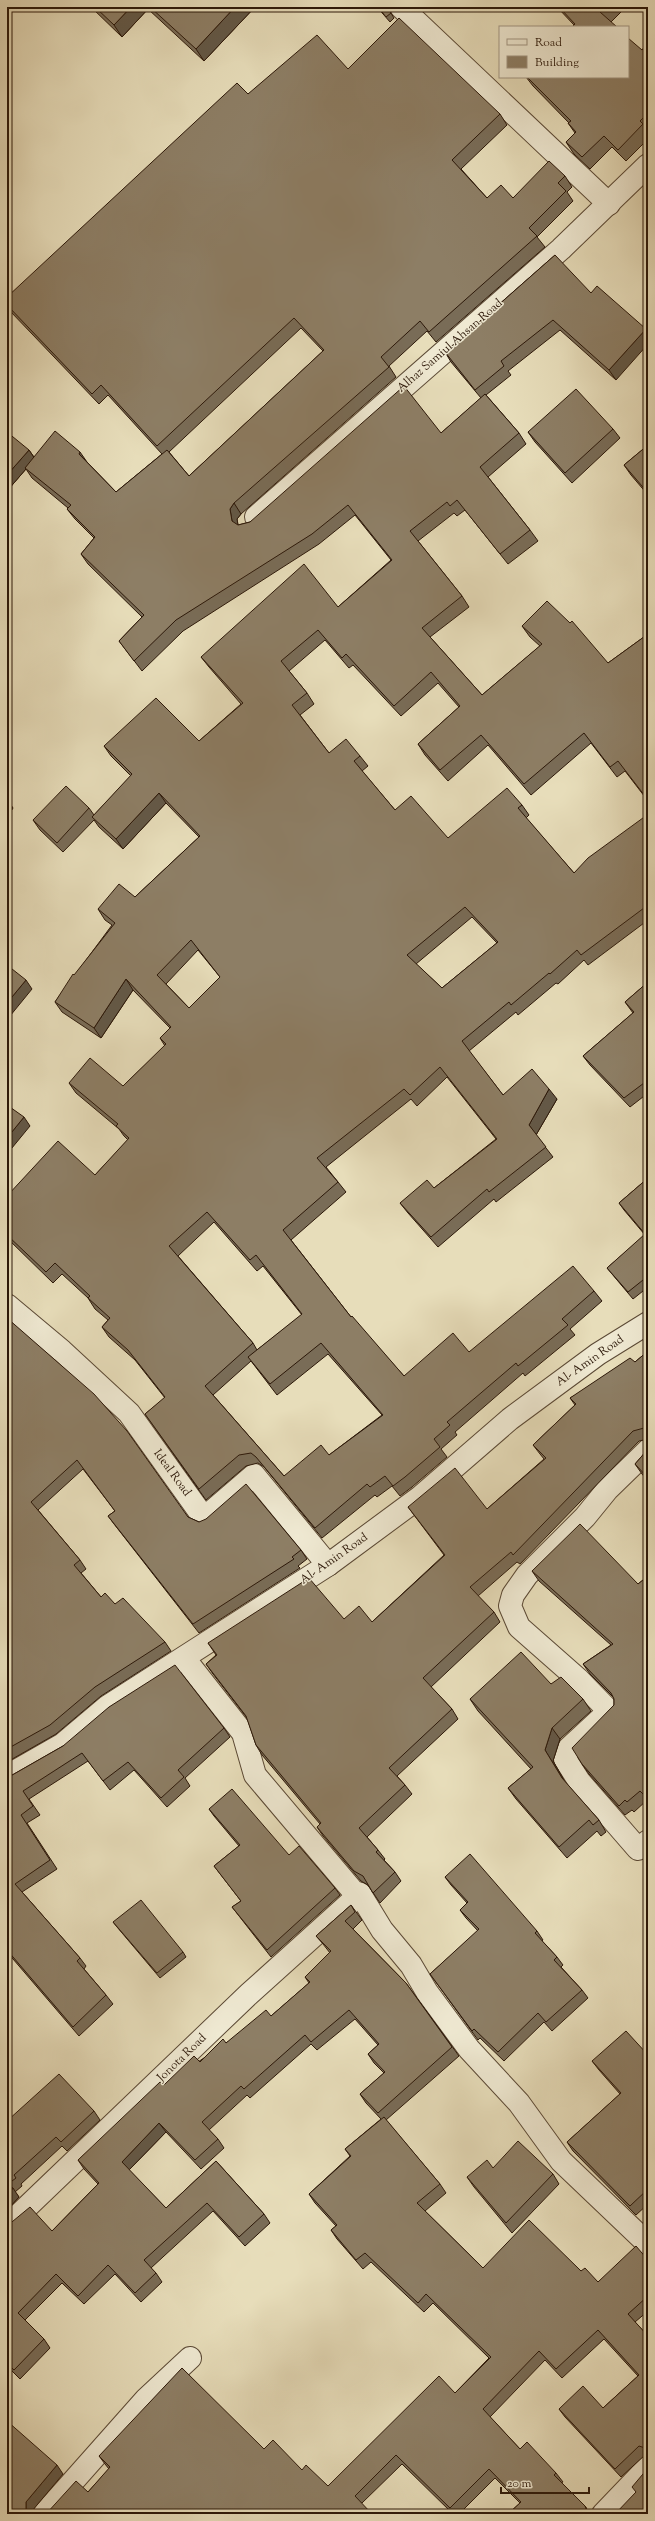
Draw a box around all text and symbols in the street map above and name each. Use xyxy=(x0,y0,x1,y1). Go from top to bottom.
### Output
legend xyxy=(499,26,629,78)
text: Road xyxy=(535,34,562,52)
text: Building xyxy=(535,54,579,72)
street label: Alhaz Samiul Ahsan Road xyxy=(393,295,507,397)
street label: Al- Amin Road xyxy=(552,1331,628,1391)
street label: Ideal Road xyxy=(149,1446,195,1501)
street label: Al- Amin Road xyxy=(296,1529,372,1589)
street label: Jonota Road xyxy=(152,2030,211,2087)
scale bar xyxy=(501,2469,589,2495)
text: 20 m xyxy=(507,2475,532,2493)

